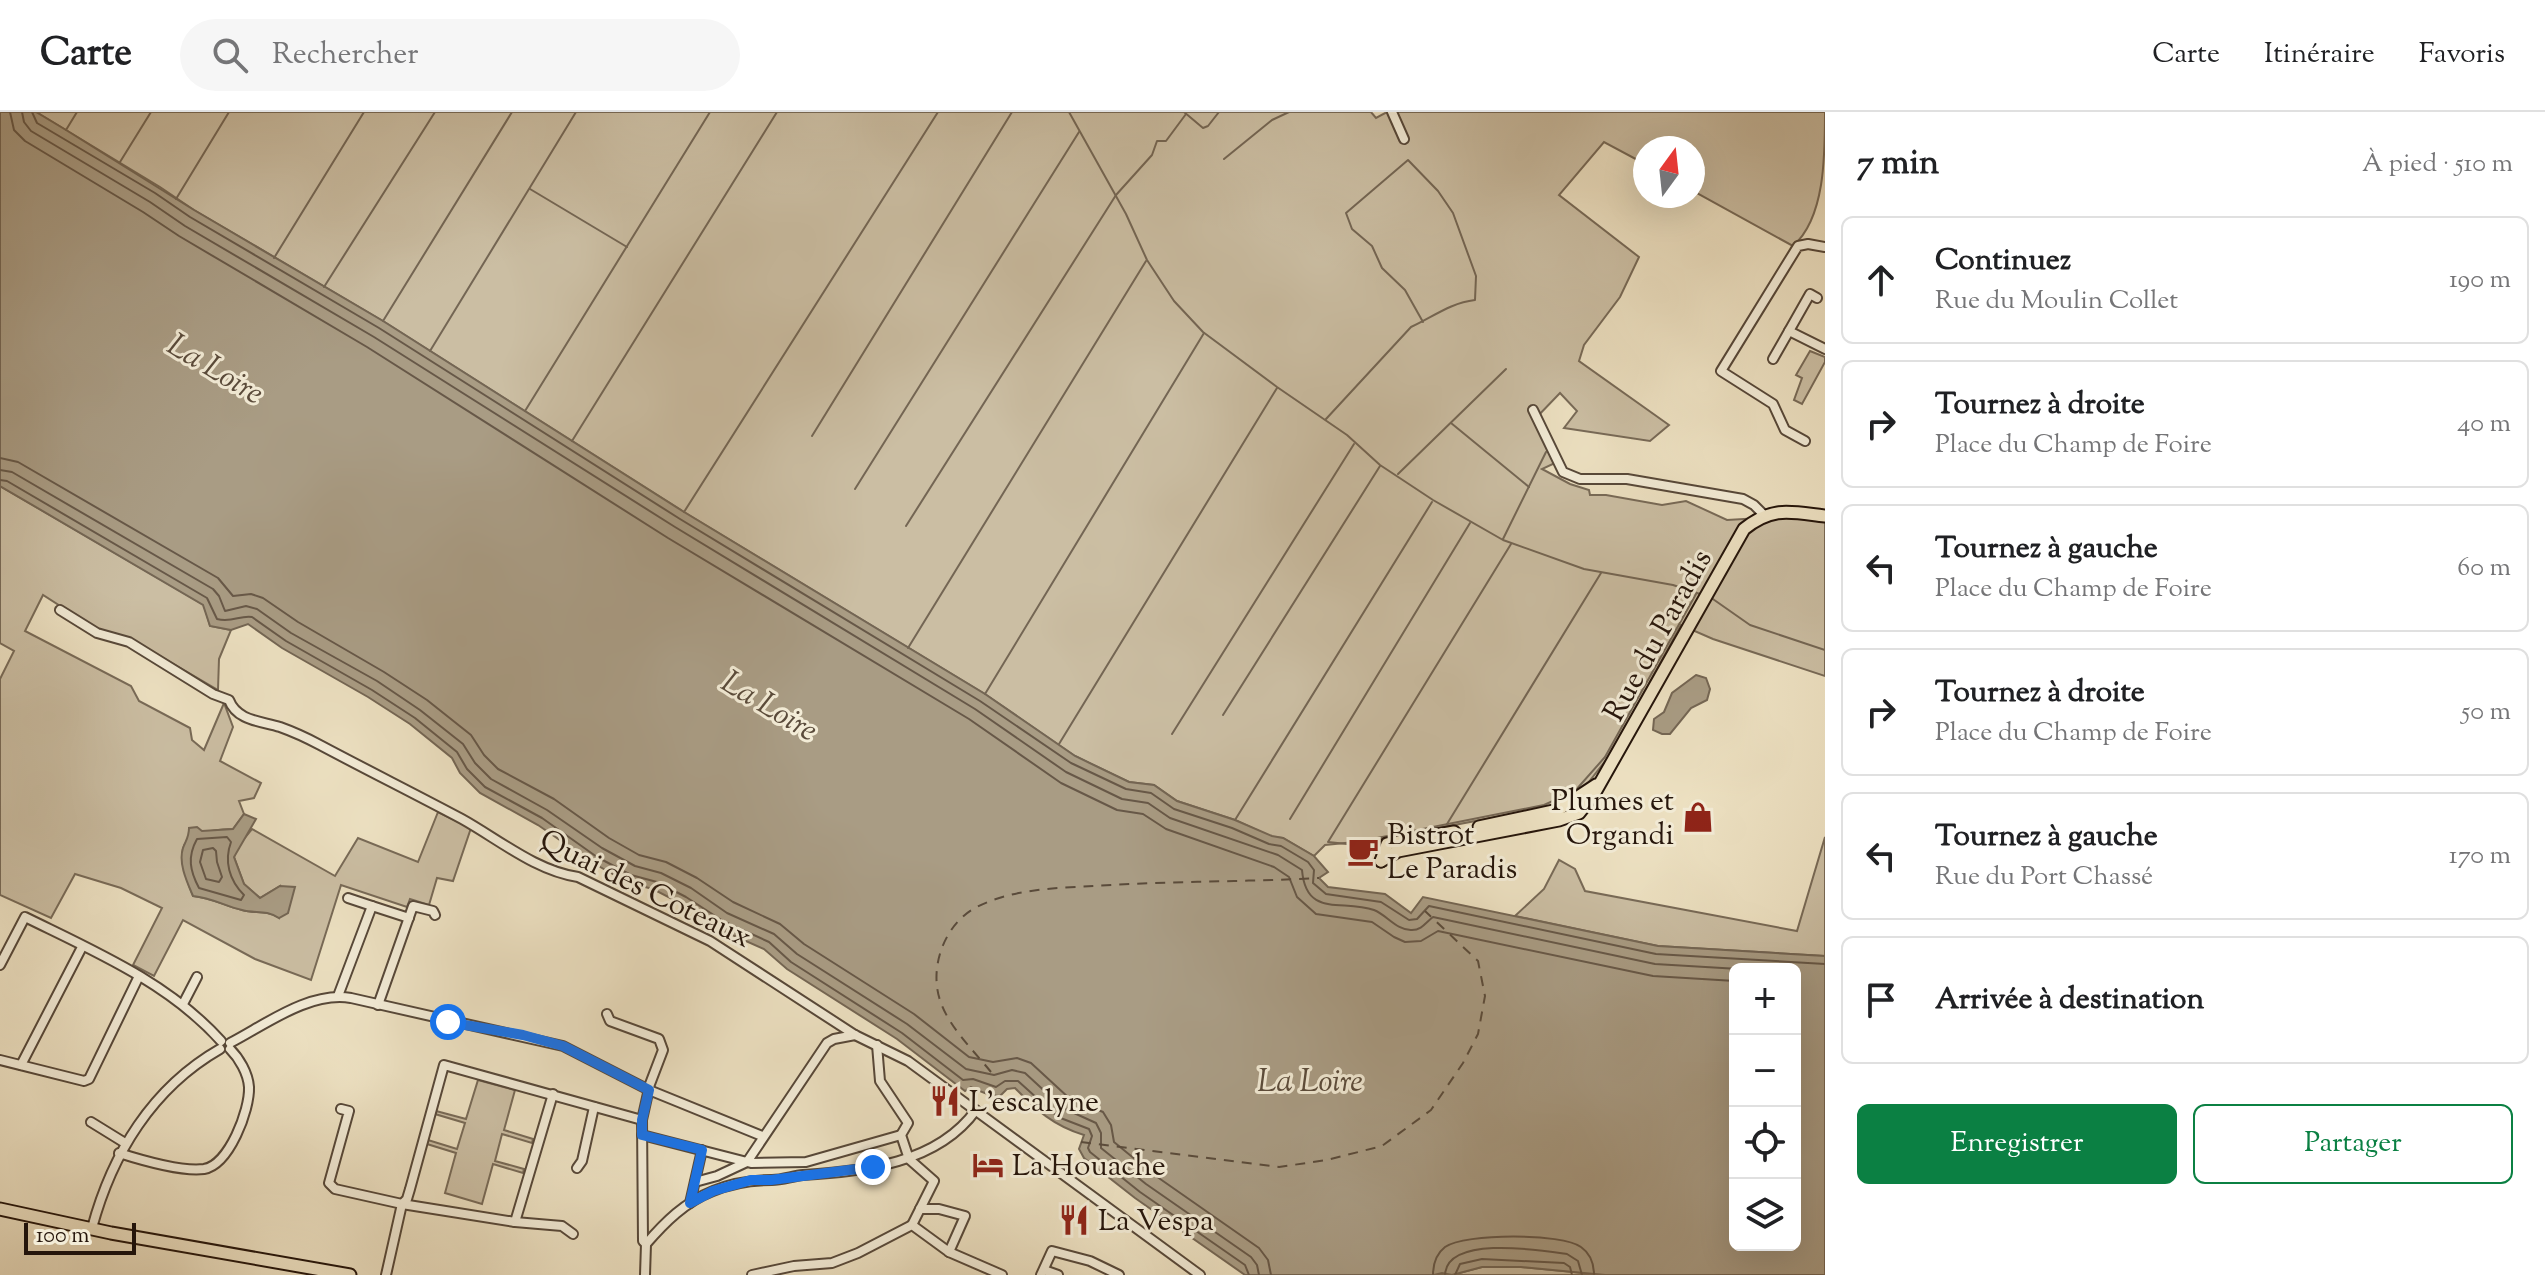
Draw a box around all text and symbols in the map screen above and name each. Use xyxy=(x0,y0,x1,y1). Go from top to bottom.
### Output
search box xyxy=(180,19,740,91)
text: Carte xyxy=(40,28,132,82)
icon: search xyxy=(208,33,252,77)
text: Rechercher xyxy=(272,34,419,77)
text: Carte xyxy=(2152,35,2220,75)
text: Itinéraire xyxy=(2264,35,2375,75)
text: Favoris xyxy=(2419,35,2505,75)
north arrow xyxy=(1633,136,1705,208)
text: 7 min xyxy=(1857,140,1939,189)
text: À pied · 510 m xyxy=(2362,146,2513,183)
text: Continuez xyxy=(1935,240,2071,283)
icon: ahead xyxy=(1859,258,1903,302)
text: 190 m xyxy=(2449,262,2511,299)
text: Rue du Moulin Collet xyxy=(1935,283,2178,320)
water label: La Loire xyxy=(157,324,272,418)
text: Tournez à droite xyxy=(1935,384,2145,427)
icon: right xyxy=(1859,402,1903,446)
text: 40 m xyxy=(2457,406,2511,443)
text: Place du Champ de Foire xyxy=(1935,427,2212,464)
text: Tournez à gauche xyxy=(1935,528,2158,571)
street label: Rue du Paradis xyxy=(1594,542,1724,730)
icon: left xyxy=(1859,546,1903,590)
text: 60 m xyxy=(2457,550,2511,587)
text: Place du Champ de Foire xyxy=(1935,571,2212,608)
water label: La Loire xyxy=(711,661,826,755)
text: Tournez à droite xyxy=(1935,672,2145,715)
icon: right xyxy=(1859,690,1903,734)
text: 50 m xyxy=(2461,694,2511,731)
text: Place du Champ de Foire xyxy=(1935,715,2212,752)
place label: Plumes et Organdi xyxy=(1551,781,1674,858)
shop icon: Plumes et Organdi xyxy=(1681,800,1715,834)
place label: Bistrot Le Paradis xyxy=(1387,815,1517,892)
text: Tournez à gauche xyxy=(1935,816,2158,859)
street label: Quai des Coteaux xyxy=(532,820,758,960)
cafe icon: Bistrot Le Paradis xyxy=(1346,834,1380,868)
icon: left xyxy=(1859,834,1903,878)
text: 170 m xyxy=(2449,838,2511,875)
text: Rue du Port Chassé xyxy=(1935,859,2153,896)
map controls xyxy=(1729,963,1801,1251)
button: + xyxy=(1729,963,1801,1035)
icon: arrive xyxy=(1859,978,1903,1022)
text: Arrivée à destination xyxy=(1935,979,2204,1022)
route start xyxy=(430,1004,466,1040)
button: − xyxy=(1729,1035,1801,1107)
water label: La Loire xyxy=(1257,1060,1363,1106)
place label: L'escalyne xyxy=(969,1082,1099,1125)
restaurant icon: L'escalyne xyxy=(928,1084,962,1118)
button: Enregistrer xyxy=(1857,1104,2177,1184)
button: Partager xyxy=(2193,1104,2513,1184)
button: locate xyxy=(1729,1107,1801,1179)
place label: La Houache xyxy=(1012,1146,1166,1189)
hotel icon: La Houache xyxy=(971,1148,1005,1182)
route end xyxy=(855,1149,891,1185)
button: layers xyxy=(1729,1179,1801,1251)
place label: La Vespa xyxy=(1098,1201,1214,1244)
restaurant icon: La Vespa xyxy=(1057,1203,1091,1237)
scale bar xyxy=(24,1219,136,1255)
text: 100 m xyxy=(36,1221,89,1253)

